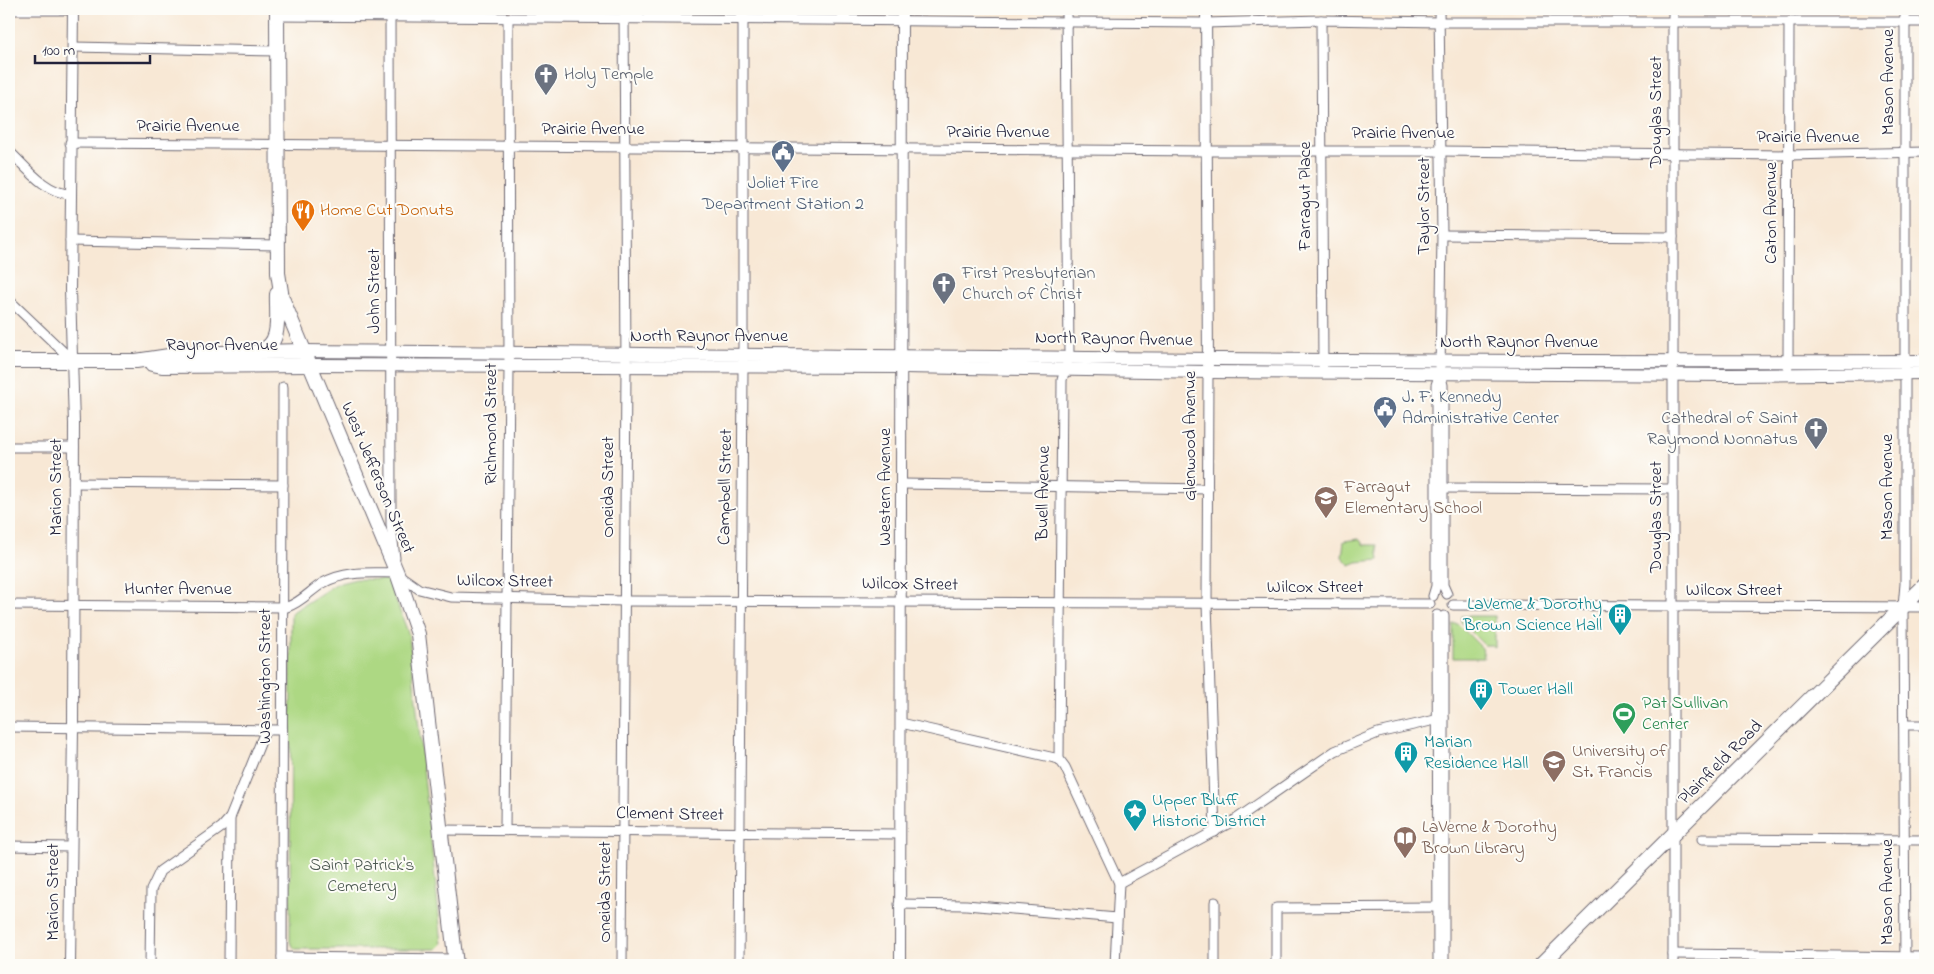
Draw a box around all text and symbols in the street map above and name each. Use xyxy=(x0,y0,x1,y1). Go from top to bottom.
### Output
street label: Mason Avenue xyxy=(1876,28,1902,135)
scale bar xyxy=(35,32,150,64)
text: 100 m xyxy=(42,40,75,62)
street label: Douglas Street xyxy=(1644,56,1671,169)
church icon: Holy Temple xyxy=(533,62,559,96)
place label: Holy Temple xyxy=(564,62,654,88)
street label: Prairie Avenue xyxy=(136,114,240,140)
street label: Prairie Avenue xyxy=(541,117,645,143)
street label: Prairie Avenue xyxy=(946,120,1050,146)
street label: Prairie Avenue xyxy=(1351,121,1455,147)
street label: Prairie Avenue xyxy=(1756,125,1860,151)
public building icon: Joliet Fire Department Station 2 xyxy=(770,139,796,173)
street label: Farragut Place xyxy=(1293,140,1320,252)
street label: Taylor Street xyxy=(1412,157,1438,255)
street label: Caton Avenue xyxy=(1759,161,1785,264)
place label: Joliet Fire Department Station 2 xyxy=(701,171,864,218)
restaurant icon: Home Cut Donuts xyxy=(290,198,316,232)
place label: Home Cut Donuts xyxy=(320,198,454,224)
street label: John Street xyxy=(362,249,388,333)
place label: First Presbyterian Church of Christ xyxy=(961,261,1096,308)
church icon: First Presbyterian Church of Christ xyxy=(931,271,957,305)
street label: North Raynor Avenue xyxy=(630,324,789,350)
street label: North Raynor Avenue xyxy=(1035,326,1194,354)
street label: North Raynor Avenue xyxy=(1440,330,1599,356)
street label: Raynor Avenue xyxy=(166,333,279,359)
street label: Richmond Street xyxy=(479,363,505,485)
street label: Glenwood Avenue xyxy=(1178,370,1204,501)
place label: J. F. Kennedy Administrative Center xyxy=(1402,385,1559,432)
public building icon: J. F. Kennedy Administrative Center xyxy=(1372,395,1398,429)
street label: West Jefferson Street xyxy=(333,398,421,558)
place label: Cathedral of Saint Raymond Nonnatus xyxy=(1647,406,1798,453)
church icon: Cathedral of Saint Raymond Nonnatus xyxy=(1803,416,1829,450)
street label: Western Avenue xyxy=(873,427,899,546)
street label: Campbell Street xyxy=(712,429,740,545)
street label: Mason Avenue xyxy=(1875,433,1901,540)
street label: Oneida Street xyxy=(596,436,622,538)
street label: Marion Street xyxy=(44,438,70,536)
street label: Buell Avenue xyxy=(1030,444,1058,542)
street label: Douglas Street xyxy=(1644,461,1671,574)
place label: Farragut Elementary School xyxy=(1343,475,1482,522)
school or university icon: Farragut Elementary School xyxy=(1313,485,1339,519)
street label: Wilcox Street xyxy=(457,568,553,596)
street label: Wilcox Street xyxy=(862,571,958,599)
street label: Wilcox Street xyxy=(1267,575,1363,601)
street label: Hunter Avenue xyxy=(124,577,233,603)
street label: Wilcox Street xyxy=(1686,578,1782,604)
place label: LaVerne & Dorothy Brown Science Hall xyxy=(1462,592,1602,639)
building icon: LaVerne & Dorothy Brown Science Hall xyxy=(1607,602,1633,636)
street label: Washington Street xyxy=(253,608,280,744)
building icon: Tower Hall xyxy=(1468,677,1494,711)
place label: Tower Hall xyxy=(1498,677,1573,703)
place label: Pat Sullivan Center xyxy=(1642,691,1728,738)
sports icon: Pat Sullivan Center xyxy=(1611,701,1637,735)
street label: Plainfield Road xyxy=(1673,715,1769,811)
place label: Marian Residence Hall xyxy=(1424,730,1528,777)
place label: University of St. Francis xyxy=(1572,739,1668,786)
building icon: Marian Residence Hall xyxy=(1393,740,1419,774)
school or university icon: University of St. Francis xyxy=(1541,749,1567,783)
place label: Upper Bluff Historic District xyxy=(1152,788,1266,835)
place icon: Upper Bluff Historic District xyxy=(1122,798,1148,832)
street label: Clement Street xyxy=(616,801,724,829)
place label: LaVerne & Dorothy Brown Library xyxy=(1421,815,1557,862)
library icon: LaVerne & Dorothy Brown Library xyxy=(1392,825,1418,859)
street label: Mason Avenue xyxy=(1875,838,1901,945)
street label: Oneida Street xyxy=(593,841,619,943)
street label: Marion Street xyxy=(41,843,67,941)
park label: Saint Patrick's Cemetery xyxy=(310,853,414,900)

